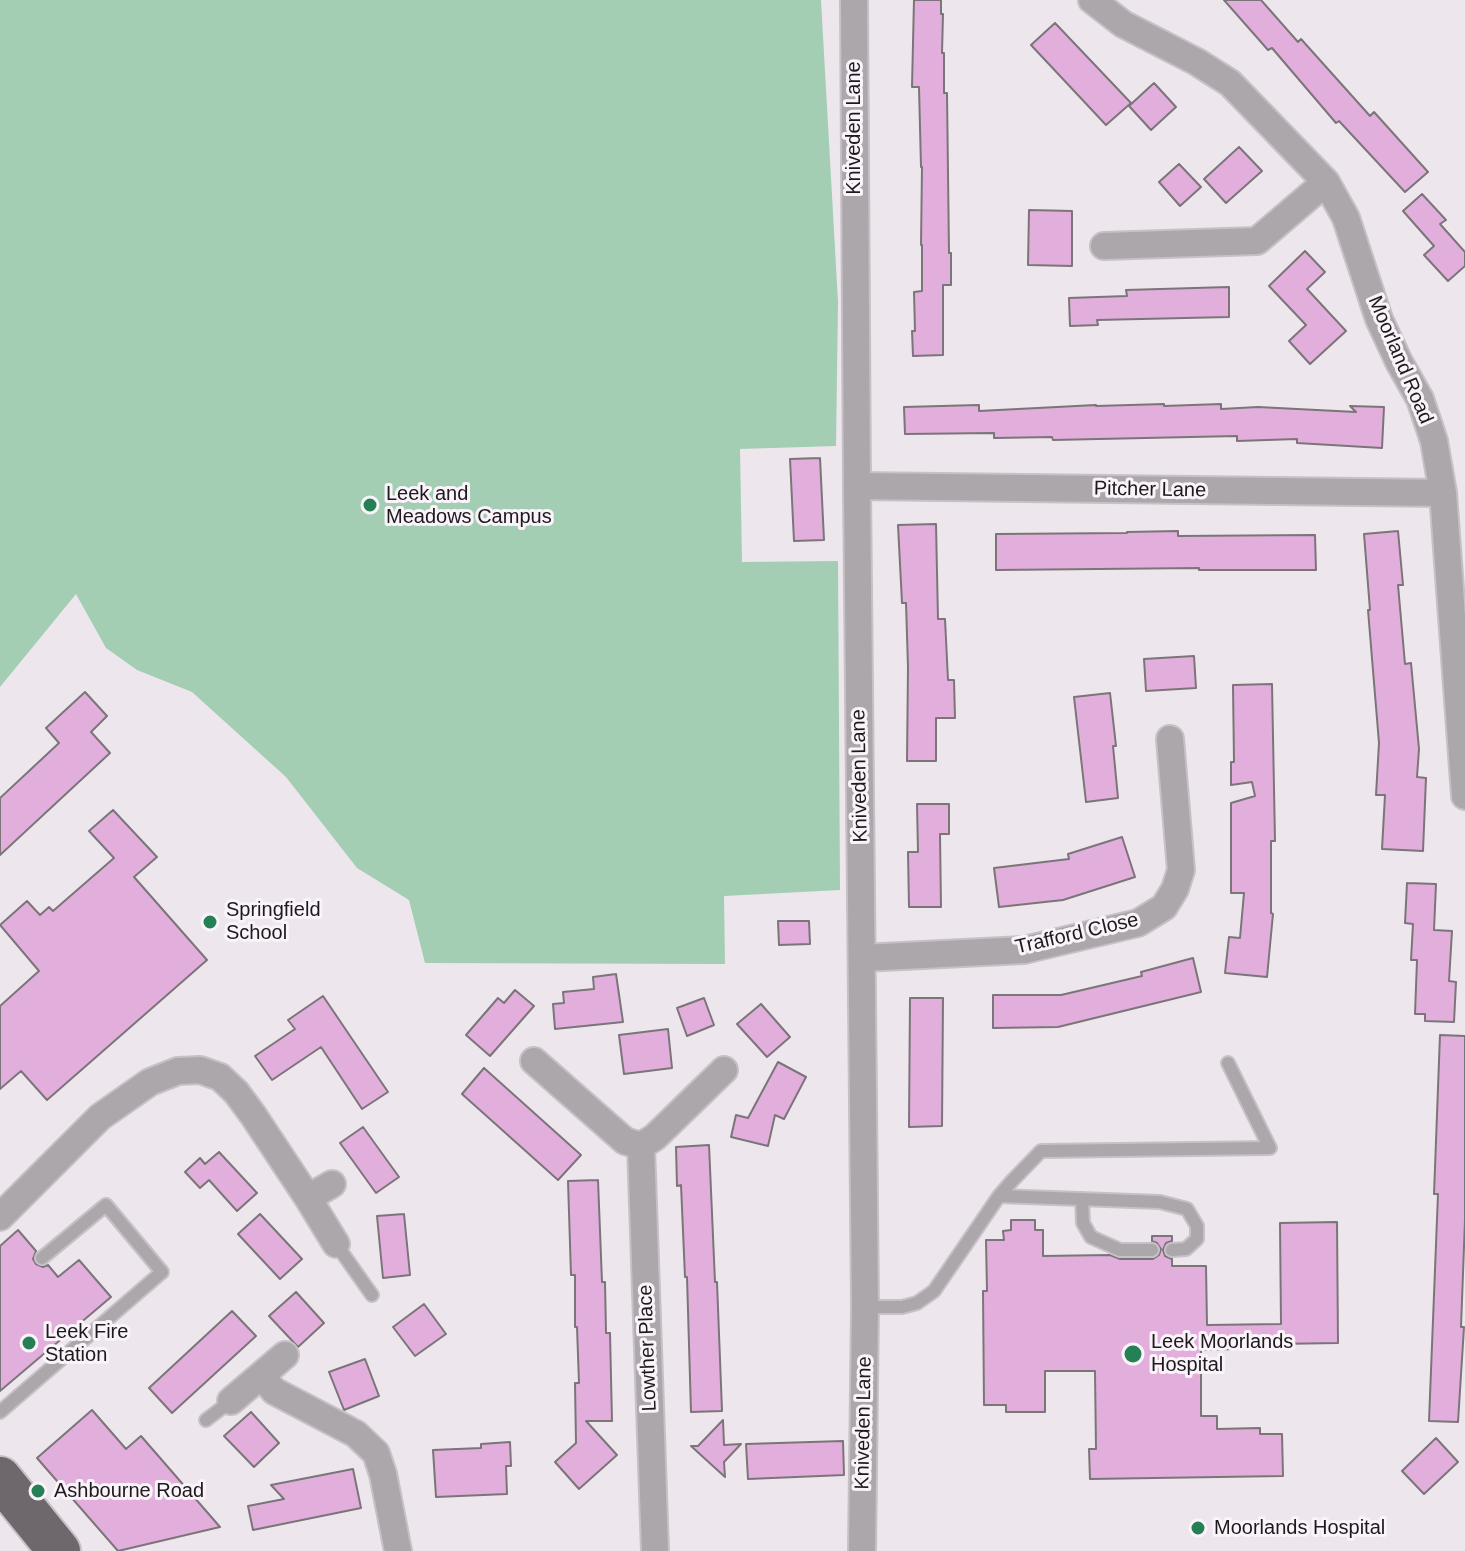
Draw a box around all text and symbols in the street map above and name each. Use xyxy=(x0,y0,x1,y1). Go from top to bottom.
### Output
street label: Kniveden Lane xyxy=(842,61,866,195)
street label: Moorland Road xyxy=(1362,292,1438,428)
street label: Pitcher Lane xyxy=(1094,477,1206,503)
place label: Leek and Meadows Campus xyxy=(386,482,552,529)
marker: Leek and Meadows Campus xyxy=(361,496,379,514)
street label: Kniveden Lane xyxy=(847,709,873,843)
place label: Springfield School xyxy=(226,898,321,945)
street label: Trafford Close xyxy=(1013,908,1141,960)
marker: Springfield School xyxy=(201,913,219,931)
street label: Lowther Place xyxy=(634,1284,662,1412)
place label: Leek Fire Station xyxy=(45,1320,128,1367)
place label: Leek Moorlands Hospital xyxy=(1151,1330,1293,1377)
marker: Leek Fire Station xyxy=(20,1334,38,1352)
marker: Leek Moorlands Hospital xyxy=(1122,1343,1144,1365)
street label: Kniveden Lane xyxy=(851,1356,877,1490)
place label: Ashbourne Road xyxy=(54,1479,204,1503)
marker: Ashbourne Road xyxy=(29,1482,47,1500)
place label: Moorlands Hospital xyxy=(1214,1516,1385,1540)
marker: Moorlands Hospital xyxy=(1189,1519,1207,1537)

